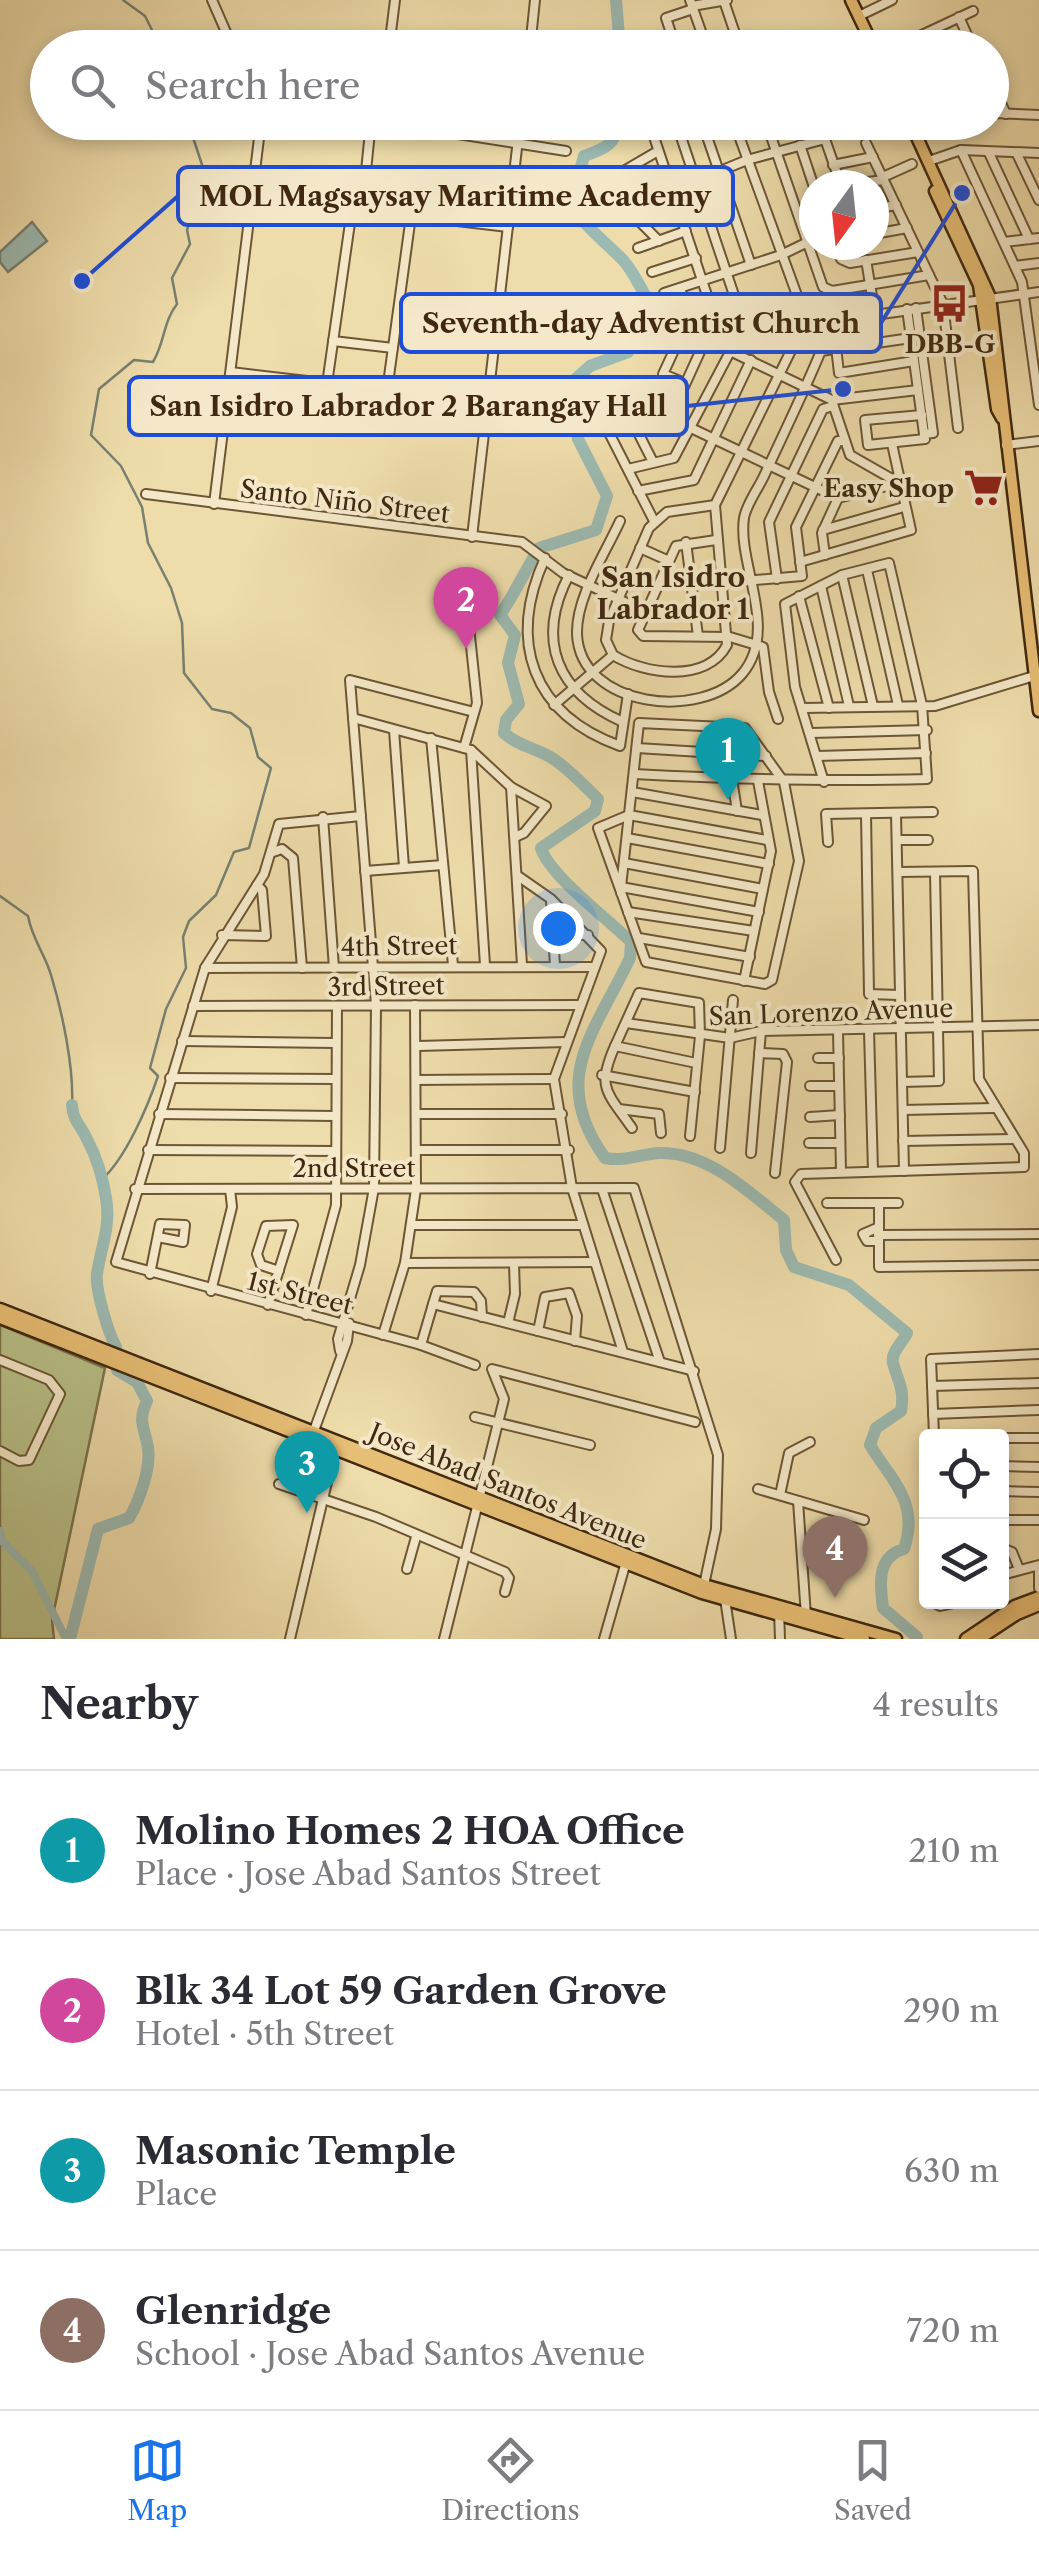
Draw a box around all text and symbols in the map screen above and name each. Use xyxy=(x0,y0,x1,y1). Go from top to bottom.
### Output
search box xyxy=(30,30,1009,140)
icon: search xyxy=(65,58,120,113)
text: Search here xyxy=(145,62,360,109)
callout: MOL Magsaysay Maritime Academy xyxy=(178,167,733,225)
north arrow xyxy=(799,170,889,260)
text: MOL Magsaysay Maritime Academy xyxy=(199,179,712,213)
bus stop icon: DBB-G xyxy=(929,282,971,324)
callout: Seventh-day Adventist Church xyxy=(401,294,881,352)
text: Seventh-day Adventist Church xyxy=(422,306,860,340)
place label: DBB-G xyxy=(905,329,995,360)
callout: San Isidro Labrador 2 Barangay Hall xyxy=(129,377,687,435)
text: San Isidro Labrador 2 Barangay Hall xyxy=(149,389,667,423)
supermarket icon: Easy Shop xyxy=(963,467,1005,509)
street label: Santo Niño Street xyxy=(238,473,452,530)
place label: Easy Shop xyxy=(823,473,954,504)
district label: San Isidro Labrador 1 xyxy=(597,560,750,626)
pin: 2 xyxy=(434,566,498,649)
pin: 1 xyxy=(696,718,760,800)
your location xyxy=(533,903,584,954)
street label: 4th Street xyxy=(341,930,458,963)
street label: 3rd Street xyxy=(327,970,445,1003)
street label: San Lorenzo Avenue xyxy=(708,993,954,1032)
street label: 2nd Street xyxy=(293,1153,416,1184)
street label: 1st Street xyxy=(244,1265,356,1322)
street label: Jose Abad Santos Avenue xyxy=(361,1415,651,1556)
map controls xyxy=(919,1429,1009,1609)
button: locate xyxy=(919,1429,1009,1519)
pin: 3 xyxy=(274,1430,340,1513)
pin: 4 xyxy=(802,1516,868,1598)
button: layers xyxy=(919,1519,1009,1609)
text: Nearby xyxy=(40,1678,198,1730)
text: 4 results xyxy=(873,1685,999,1724)
text: Molino Homes 2 HOA Office xyxy=(135,1807,685,1854)
text: 1 xyxy=(65,1831,80,1870)
text: 210 m xyxy=(909,1831,999,1870)
text: Place · Jose Abad Santos Street xyxy=(135,1854,601,1893)
text: Blk 34 Lot 59 Garden Grove xyxy=(135,1967,667,2014)
text: 2 xyxy=(63,1991,82,2030)
text: 290 m xyxy=(903,1991,999,2030)
text: Hotel · 5th Street xyxy=(135,2014,394,2053)
text: Masonic Temple xyxy=(135,2127,456,2174)
text: 3 xyxy=(63,2151,82,2190)
text: 630 m xyxy=(904,2151,999,2190)
text: Place xyxy=(135,2174,217,2213)
text: Glenridge xyxy=(135,2287,331,2334)
text: 4 xyxy=(63,2311,82,2350)
text: 720 m xyxy=(906,2311,999,2350)
text: School · Jose Abad Santos Avenue xyxy=(135,2334,645,2373)
tab: Map xyxy=(127,2433,187,2527)
tab: Directions xyxy=(441,2433,580,2527)
tab: Saved xyxy=(834,2433,912,2527)

